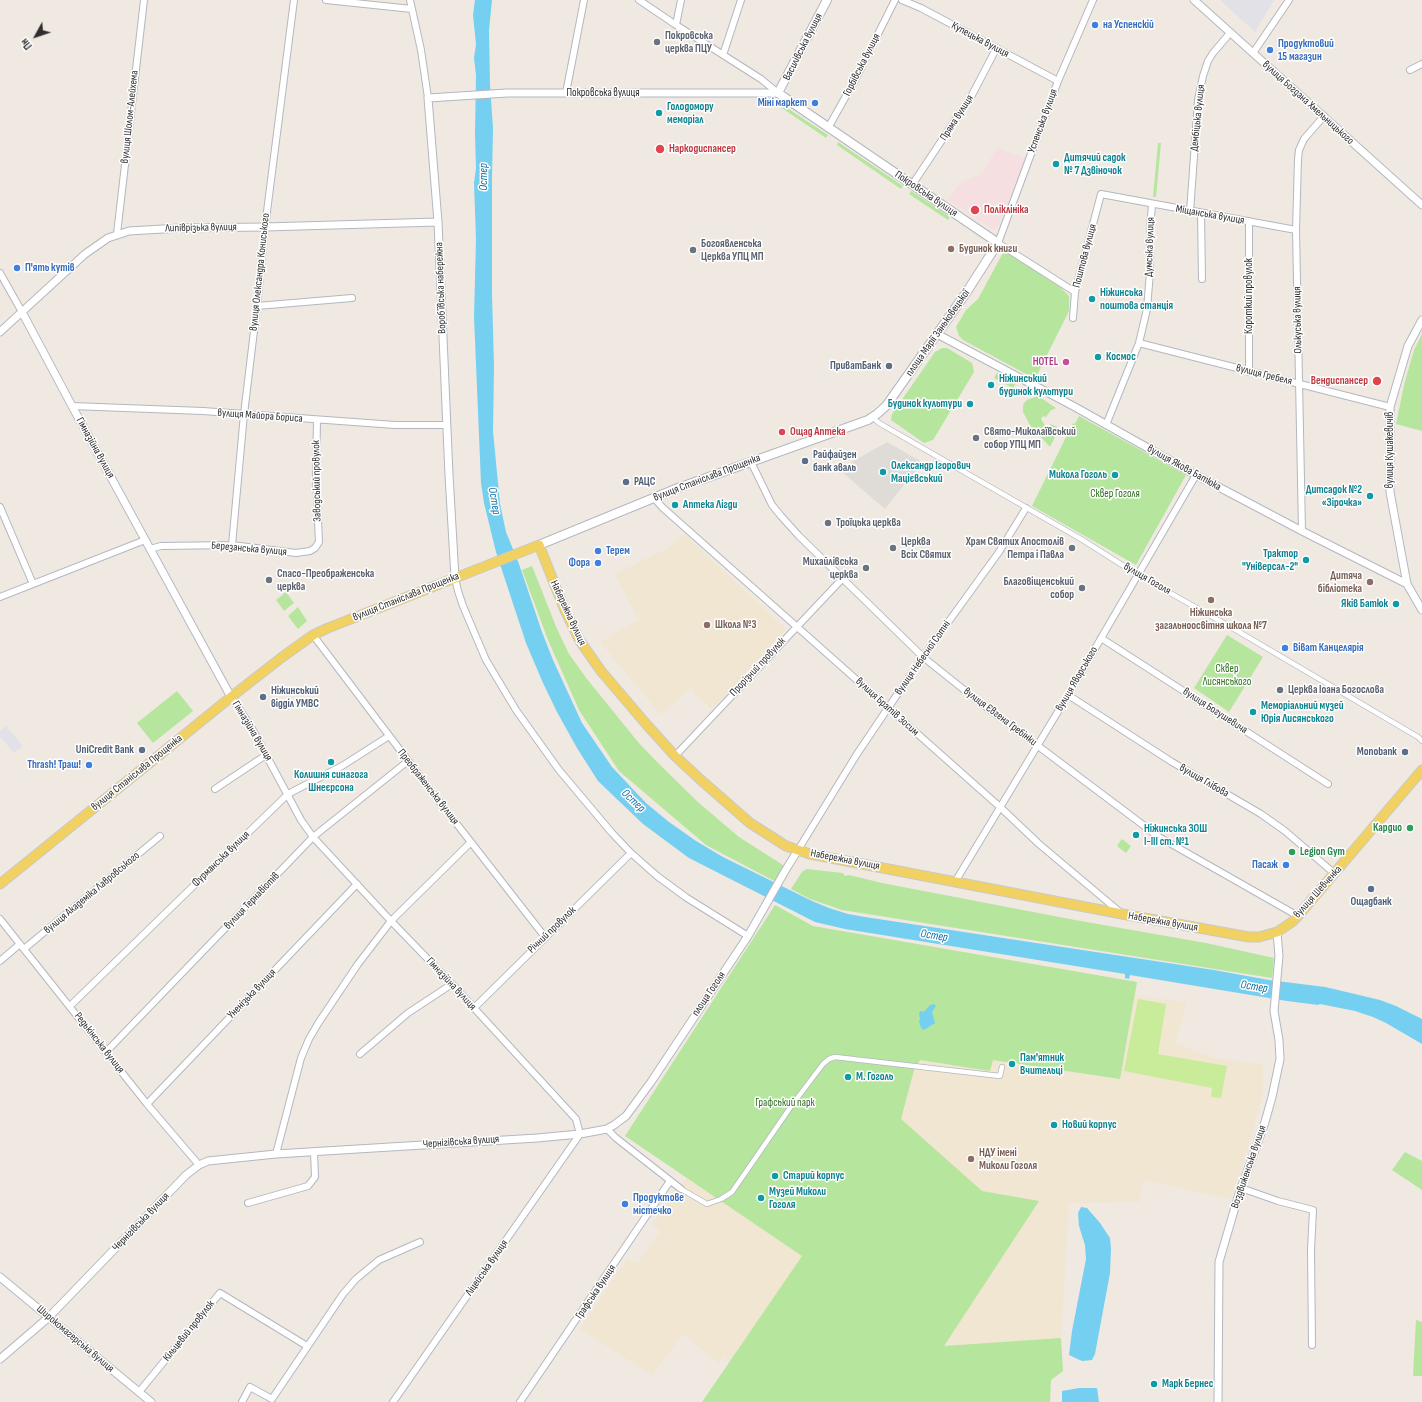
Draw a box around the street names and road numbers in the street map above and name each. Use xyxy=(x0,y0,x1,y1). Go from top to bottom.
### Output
street label: Василівська вулиця xyxy=(780,11,826,83)
street label: Купецька вулиця xyxy=(949,19,1011,61)
street label: Горбівська вулиця xyxy=(841,31,883,99)
street label: вулиця Богдана Хмельницького xyxy=(1259,58,1357,148)
street label: вулиця Шолом-Алейхема xyxy=(119,70,141,164)
street label: Дембіцька вулиця xyxy=(1188,84,1208,152)
street label: Покровська вулиця xyxy=(567,86,639,100)
street label: Успенська вулиця xyxy=(1025,87,1061,155)
street label: Пряма вулиця xyxy=(937,93,977,143)
street label: Покровська вулиця xyxy=(892,168,960,220)
street label: Міщанська вулиця xyxy=(1175,202,1245,228)
street label: вулиця Олександра Кониського xyxy=(247,212,273,332)
street label: Думська вулиця xyxy=(1142,217,1158,277)
street label: Липіврізька вулиця xyxy=(165,221,237,235)
street label: Поштова вулиця xyxy=(1070,223,1100,289)
street label: Воробʼївська набережна xyxy=(433,242,449,334)
street label: Короткий провулок xyxy=(1242,258,1256,334)
street label: Олькуська вулиця xyxy=(1291,286,1305,354)
street label: площа Марії Заньковецької xyxy=(903,287,973,379)
street label: вулиця Гребеля xyxy=(1235,362,1293,388)
street label: вулиця Майора Бориса xyxy=(217,406,303,426)
street label: вулиця Кушакевичів xyxy=(1383,412,1397,488)
street label: Гімназійна вулиця xyxy=(73,415,117,481)
street label: Заводський провулок xyxy=(310,440,324,522)
street label: вулиця Якова Батюка xyxy=(1145,442,1223,494)
street label: вулиця Станіслава Прощенка xyxy=(652,452,762,504)
street label: Березанська вулиця xyxy=(211,539,287,559)
street label: вулиця Гоголя xyxy=(1121,560,1173,598)
street label: вулиця Станіслава Прощенка xyxy=(351,570,461,624)
street label: Набережна вулиця xyxy=(547,578,589,648)
street label: вулиця Небесної Сотні xyxy=(892,618,954,698)
street label: Прорізний провулок xyxy=(727,635,789,699)
street label: вулиця Яворського xyxy=(1053,644,1101,714)
street label: вулиця Братів Зосим xyxy=(853,675,921,739)
street label: вулиця Євгена Гребінки xyxy=(961,685,1039,749)
street label: вулиця Богушевича xyxy=(1180,685,1250,737)
street label: Гімназійна вулиця xyxy=(229,699,275,763)
street label: вулиця Станіслава Прощенка xyxy=(89,732,185,814)
street label: Преображенська вулиця xyxy=(394,747,462,827)
street label: вулиця Глібова xyxy=(1177,762,1231,800)
street label: Фурманська вулиця xyxy=(189,828,253,890)
street label: Набережна вулиця xyxy=(809,847,881,873)
street label: вулиця Академіка Лавровського xyxy=(41,849,143,937)
street label: вулиця Шевченка xyxy=(1291,863,1345,921)
street label: вулиця Тернавіотів xyxy=(221,870,283,932)
street label: Річний провулок xyxy=(525,904,579,956)
street label: Набережна вулиця xyxy=(1127,909,1199,935)
street label: Гімназійна вулиця xyxy=(423,955,479,1013)
street label: Уненізька вулиця xyxy=(225,966,279,1022)
street label: площа Гоголя xyxy=(689,969,729,1019)
street label: Редькінська вулиця xyxy=(71,1010,127,1076)
street label: Воздвиженська вулиця xyxy=(1229,1124,1269,1210)
street label: Чернігівська вулиця xyxy=(422,1133,500,1151)
street label: Чернігівська вулиця xyxy=(110,1190,172,1254)
street label: Ліцейська вулиця xyxy=(463,1237,511,1299)
street label: Графська вулиця xyxy=(573,1262,619,1322)
street label: Кільцевий провулок xyxy=(160,1298,218,1364)
street label: Широкомагерська вулиця xyxy=(33,1303,117,1375)

